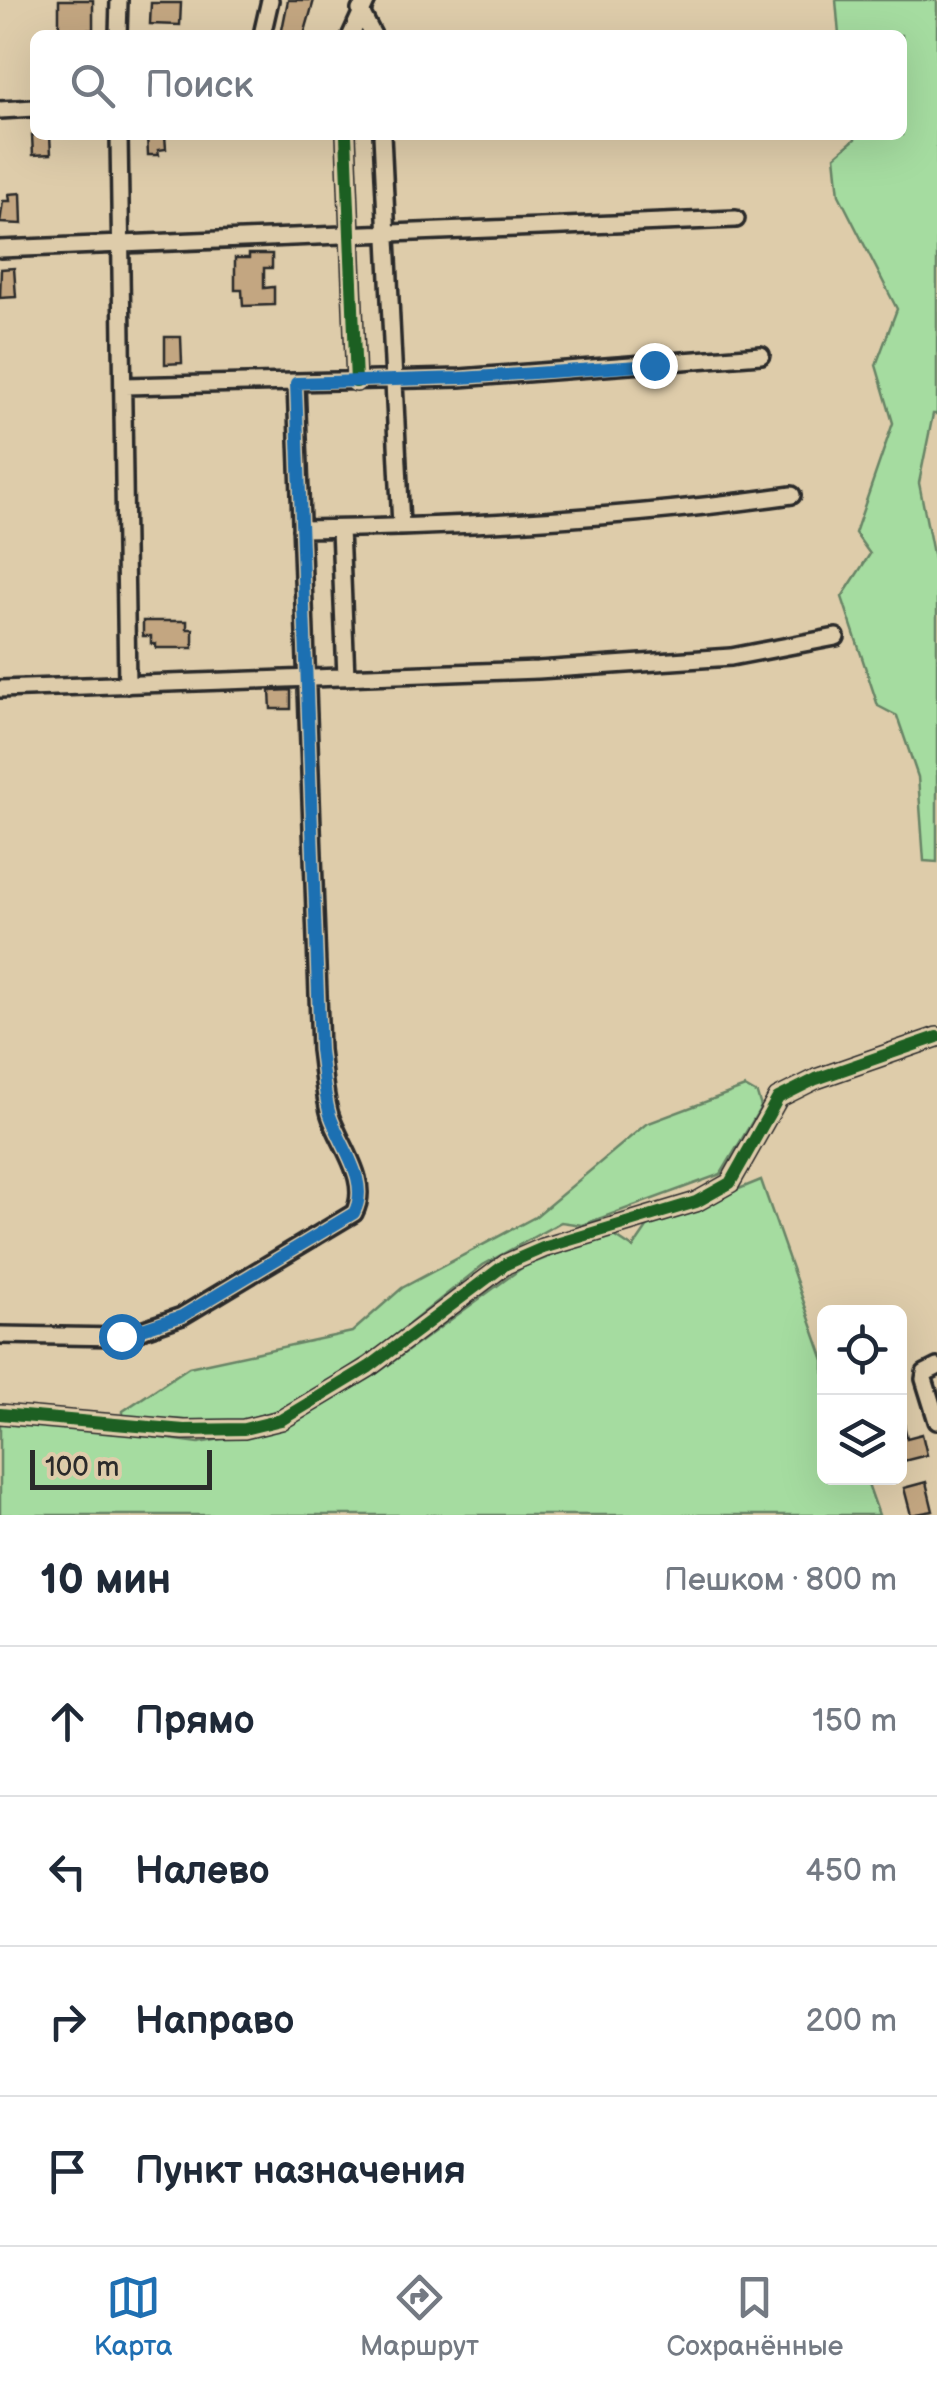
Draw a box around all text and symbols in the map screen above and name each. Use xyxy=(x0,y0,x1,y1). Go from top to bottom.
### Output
search box xyxy=(30,30,907,140)
icon: search xyxy=(65,58,120,113)
text: Поиск xyxy=(145,63,253,108)
route end xyxy=(632,343,678,389)
map controls xyxy=(817,1305,907,1485)
button: locate xyxy=(817,1305,907,1395)
route start xyxy=(99,1314,145,1360)
button: layers xyxy=(817,1395,907,1485)
scale bar xyxy=(30,1445,212,1490)
text: 100 m xyxy=(45,1451,119,1484)
text: 10 мин xyxy=(40,1555,171,1606)
text: Пешком · 800 m xyxy=(664,1561,897,1600)
icon: ahead xyxy=(40,1694,95,1749)
text: Прямо xyxy=(135,1699,254,1744)
text: 150 m xyxy=(812,1702,897,1741)
icon: left xyxy=(40,1844,95,1899)
text: Налево xyxy=(135,1849,270,1894)
text: 450 m xyxy=(805,1852,897,1891)
icon: right xyxy=(40,1994,95,2049)
text: Направо xyxy=(135,1999,294,2044)
text: 200 m xyxy=(805,2002,897,2041)
icon: arrive xyxy=(40,2144,95,2199)
text: Пункт назначения xyxy=(135,2149,466,2194)
tab: Карта xyxy=(94,2270,173,2363)
tab: Маршрут xyxy=(360,2270,479,2363)
tab: Сохранённые xyxy=(666,2270,843,2363)

